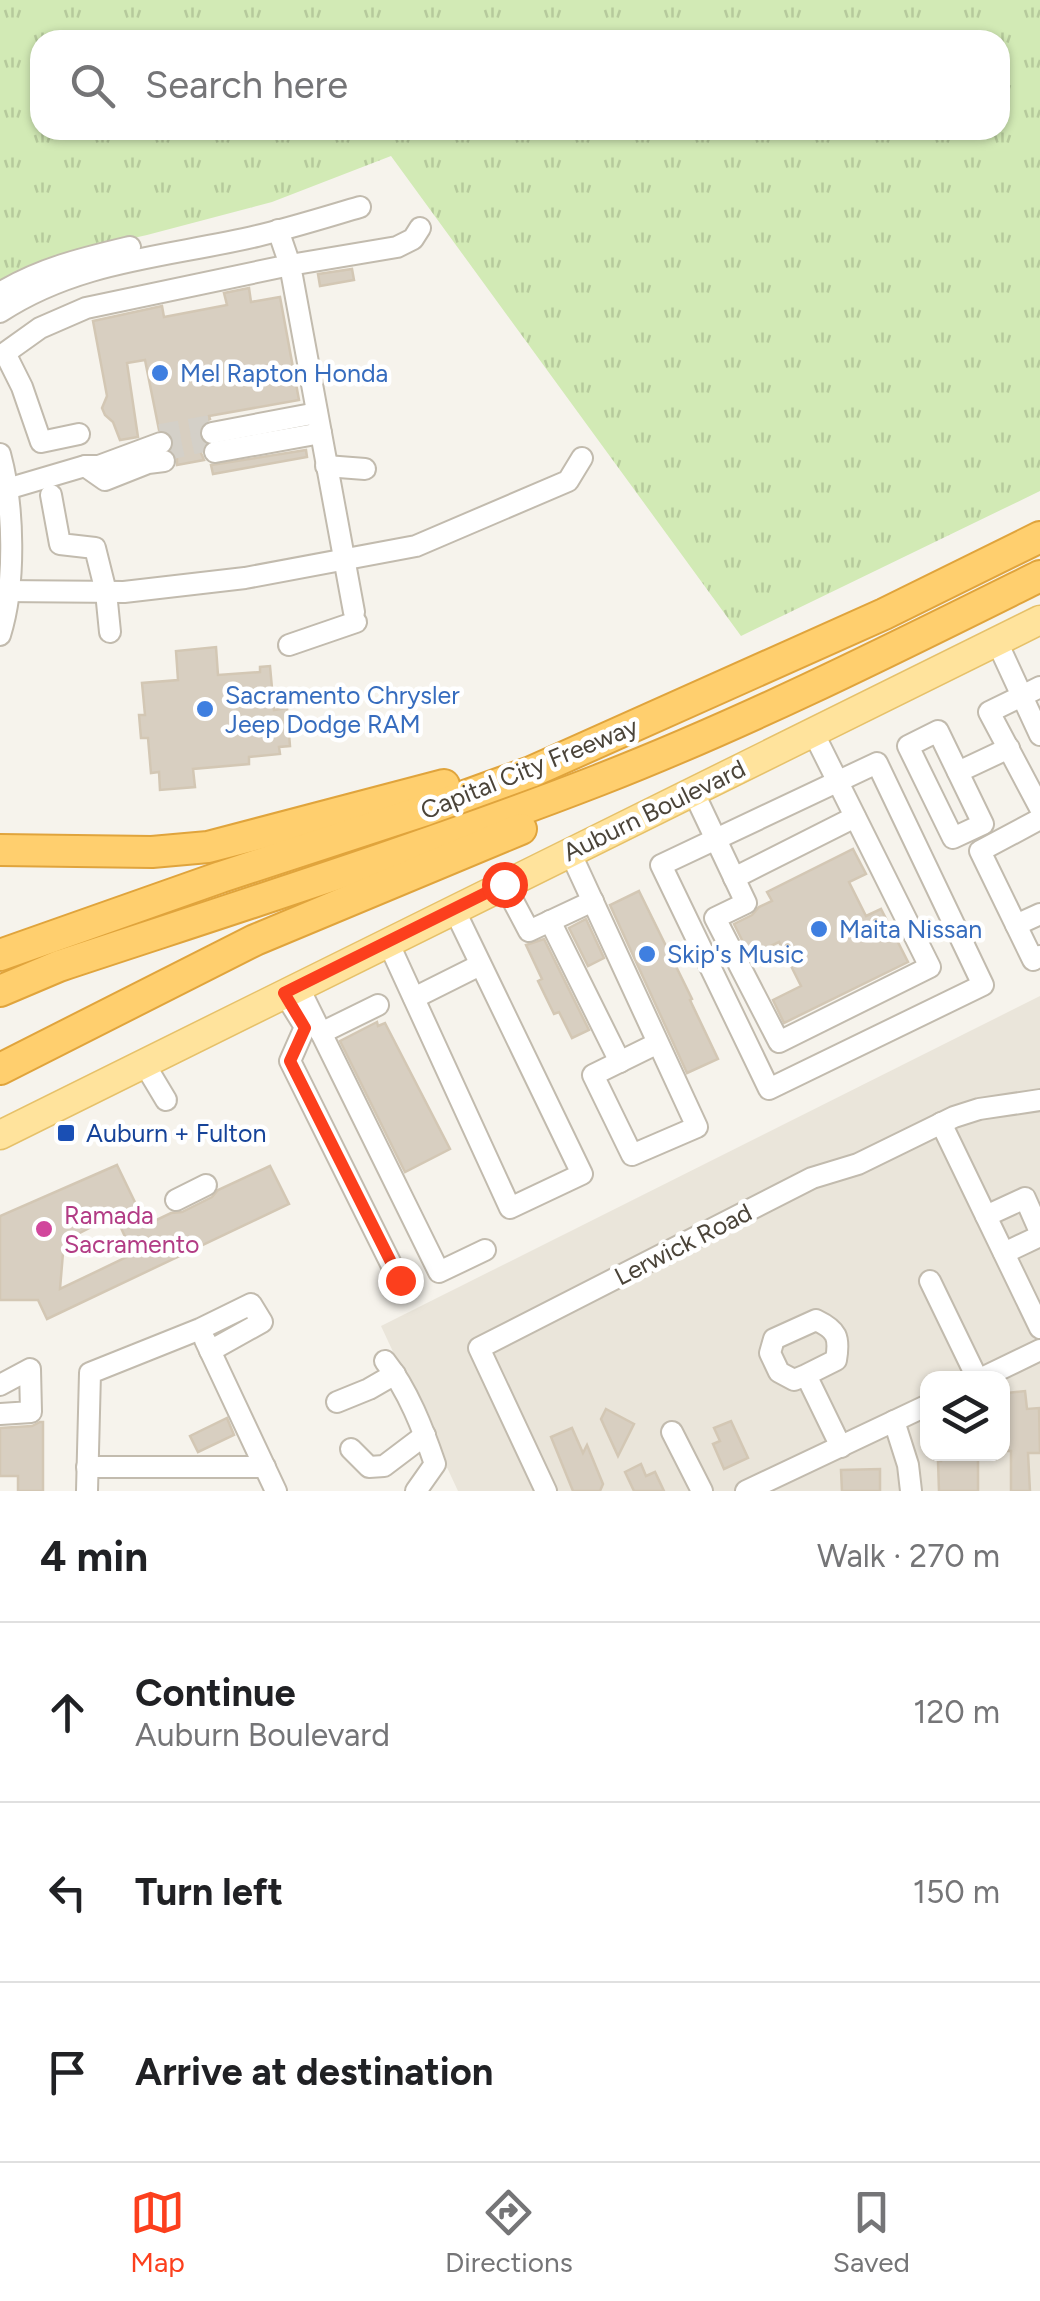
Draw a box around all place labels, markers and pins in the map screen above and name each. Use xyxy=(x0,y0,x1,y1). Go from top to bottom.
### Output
place label: Mel Rapton Honda xyxy=(180,358,388,388)
marker: Mel Rapton Honda xyxy=(149,362,171,384)
place label: Sacramento Chrysler Jeep Dodge RAM xyxy=(225,680,460,739)
marker: Sacramento Chrysler Jeep Dodge RAM xyxy=(194,698,216,720)
place label: Maita Nissan xyxy=(839,914,982,944)
marker: Maita Nissan xyxy=(808,918,830,940)
place label: Skip's Music xyxy=(667,939,804,969)
marker: Skip's Music xyxy=(636,943,658,965)
place label: Auburn + Fulton xyxy=(86,1118,266,1148)
marker: Auburn + Fulton xyxy=(55,1122,77,1144)
place label: Ramada Sacramento xyxy=(64,1200,200,1259)
marker: Ramada Sacramento xyxy=(33,1218,55,1240)

